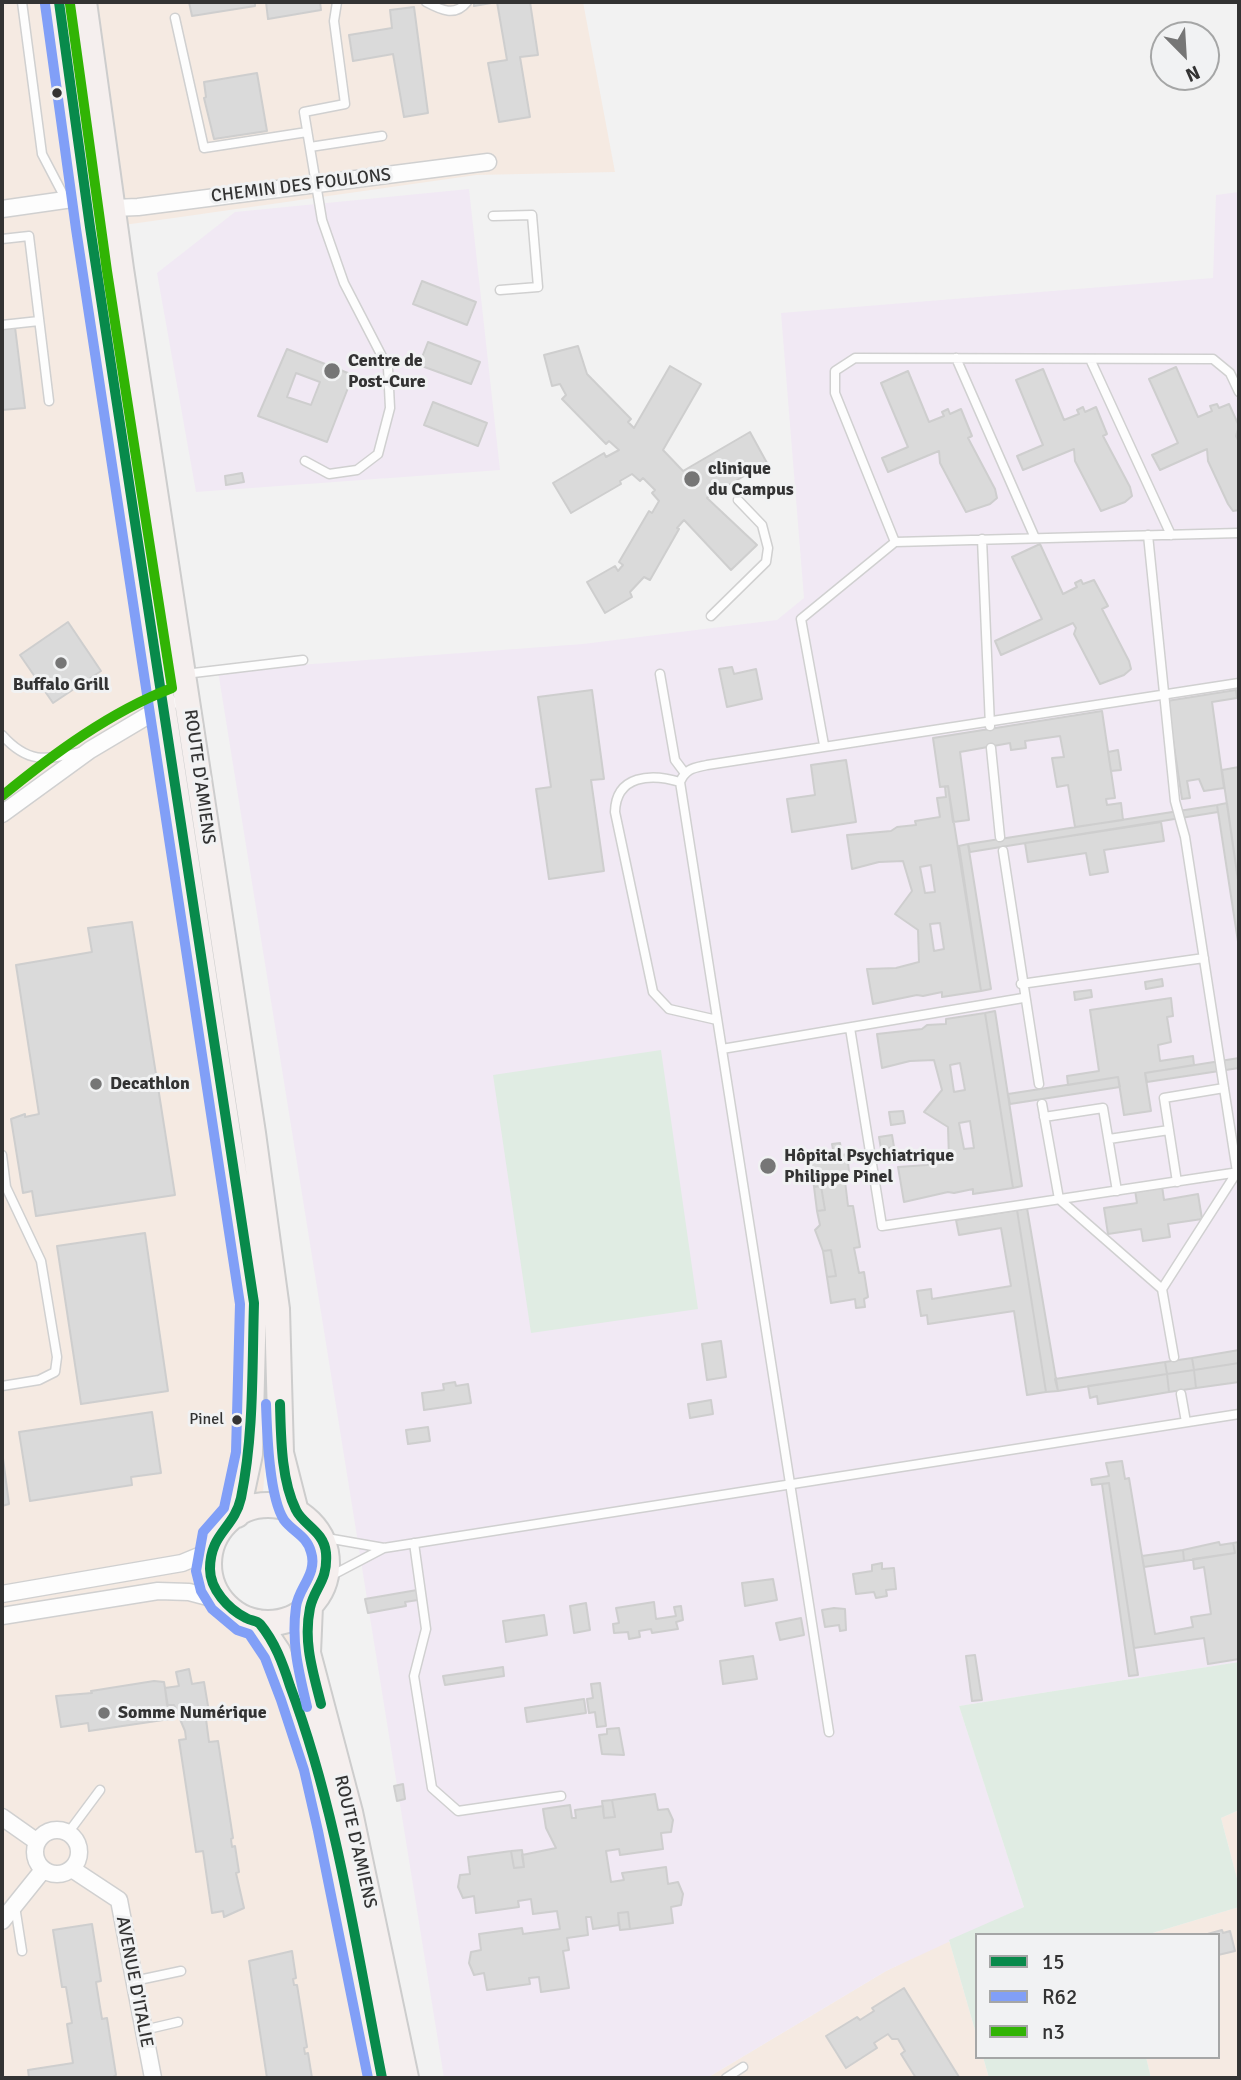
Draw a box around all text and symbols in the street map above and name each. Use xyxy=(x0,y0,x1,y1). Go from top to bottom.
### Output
north arrow xyxy=(1150,21,1220,91)
text: N xyxy=(1182,60,1204,87)
unlabelled marker xyxy=(50,86,64,100)
street label: CHEMIN DES FOULONS xyxy=(210,164,392,208)
place label: Centre de Post-Cure xyxy=(348,350,426,392)
marker: Centre de Post-Cure xyxy=(322,361,342,381)
place label: clinique du Campus xyxy=(708,458,794,500)
marker: clinique du Campus xyxy=(682,469,702,489)
marker: Buffalo Grill xyxy=(53,655,69,671)
place label: Buffalo Grill xyxy=(13,674,109,696)
street label: ROUTE D'AMIENS xyxy=(179,708,219,846)
place label: Decathlon xyxy=(110,1073,190,1095)
marker: Decathlon xyxy=(88,1076,104,1092)
place label: Hôpital Psychiatrique Philippe Pinel xyxy=(784,1145,954,1188)
marker: Hôpital Psychiatrique Philippe Pinel xyxy=(758,1156,778,1176)
place label: Pinel xyxy=(189,1410,224,1430)
marker: Pinel xyxy=(230,1413,244,1427)
place label: Somme Numérique xyxy=(118,1702,267,1724)
marker: Somme Numérique xyxy=(96,1705,112,1721)
street label: ROUTE D'AMIENS xyxy=(329,1773,381,1911)
street label: AVENUE D'ITALIE xyxy=(111,1915,157,2049)
legend xyxy=(975,1933,1220,2059)
text: 15 xyxy=(1042,1949,1065,1975)
text: R62 xyxy=(1042,1984,1077,2010)
text: n3 xyxy=(1042,2019,1065,2045)

